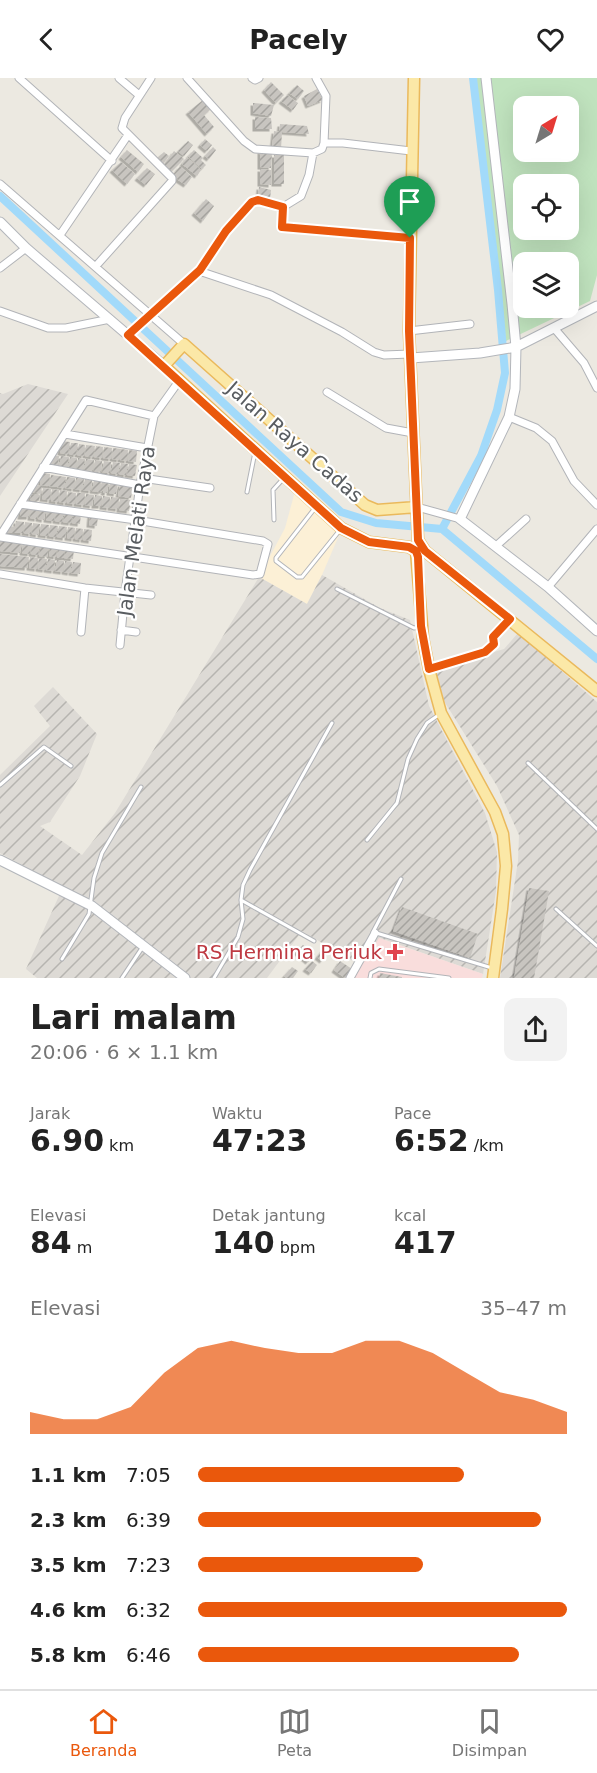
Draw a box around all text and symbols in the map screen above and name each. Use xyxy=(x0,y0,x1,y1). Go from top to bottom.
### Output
icon: back xyxy=(30,23,63,56)
icon: heart xyxy=(534,23,567,56)
text: Pacely xyxy=(249,24,348,55)
north arrow xyxy=(513,96,579,162)
map controls xyxy=(513,96,579,318)
button: locate xyxy=(513,174,579,240)
pin xyxy=(384,176,435,238)
icon: arrive xyxy=(393,185,426,218)
button: layers xyxy=(513,252,579,318)
street label: Jalan Raya Cadas xyxy=(220,375,368,508)
street label: Jalan Melati Raya xyxy=(112,444,160,620)
place label: RS Hermina Periuk xyxy=(196,940,382,964)
marker: RS Hermina Periuk xyxy=(386,943,404,961)
text: Lari malam xyxy=(30,998,237,1037)
button: share xyxy=(504,998,567,1061)
text: 20:06 · 6 × 1.1 km xyxy=(30,1040,218,1064)
text: Jarak xyxy=(30,1104,70,1123)
text: Waktu xyxy=(212,1104,262,1123)
text: Pace xyxy=(394,1104,431,1123)
text: 6.90 xyxy=(30,1123,104,1158)
text: 47:23 xyxy=(212,1123,308,1158)
text: 6:52 xyxy=(394,1123,469,1158)
text: km xyxy=(104,1136,134,1155)
text: /km xyxy=(469,1136,504,1155)
text: Elevasi xyxy=(30,1206,86,1225)
text: Detak jantung xyxy=(212,1206,326,1225)
text: kcal xyxy=(394,1206,426,1225)
text: 84 xyxy=(30,1225,72,1260)
text: 140 xyxy=(212,1225,275,1260)
text: 417 xyxy=(394,1225,457,1260)
text: m xyxy=(72,1238,92,1257)
text: bpm xyxy=(275,1238,316,1257)
text: Elevasi xyxy=(30,1296,101,1320)
text: 35–47 m xyxy=(480,1296,567,1320)
text: 1.1 km xyxy=(30,1463,107,1487)
text: 7:05 xyxy=(126,1463,171,1487)
text: 2.3 km xyxy=(30,1508,107,1532)
text: 6:39 xyxy=(126,1508,171,1532)
text: 3.5 km xyxy=(30,1553,107,1577)
text: 7:23 xyxy=(126,1553,171,1577)
text: 4.6 km xyxy=(30,1598,107,1622)
text: 6:32 xyxy=(126,1598,171,1622)
text: 5.8 km xyxy=(30,1643,107,1667)
text: 6:46 xyxy=(126,1643,171,1667)
tab: Beranda xyxy=(70,1705,137,1760)
tab: Peta xyxy=(277,1705,312,1760)
tab: Disimpan xyxy=(452,1705,527,1760)

